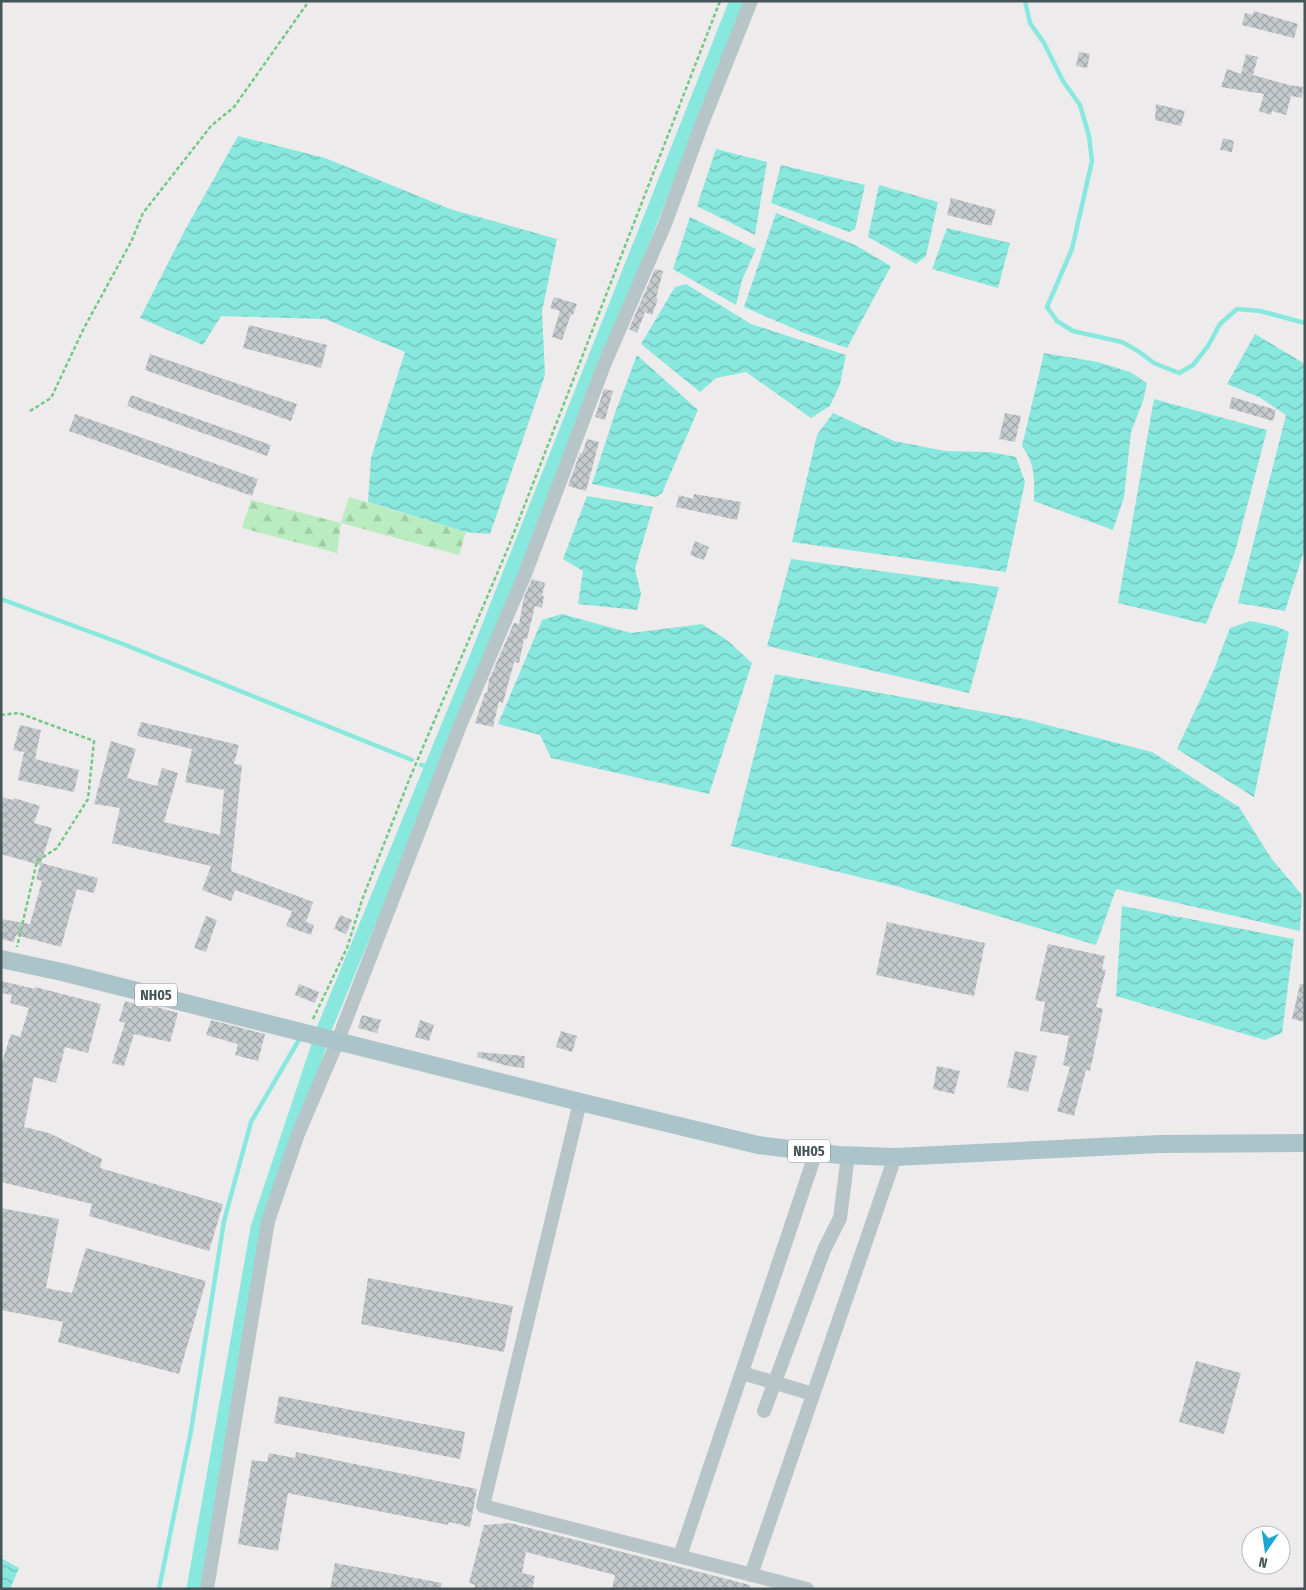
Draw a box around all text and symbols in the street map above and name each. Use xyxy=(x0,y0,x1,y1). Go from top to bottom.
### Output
road number: NH05 xyxy=(135,984,177,1006)
road number: NH05 xyxy=(788,1140,830,1162)
north arrow xyxy=(1241,1525,1291,1575)
text: N xyxy=(1257,1553,1269,1571)

